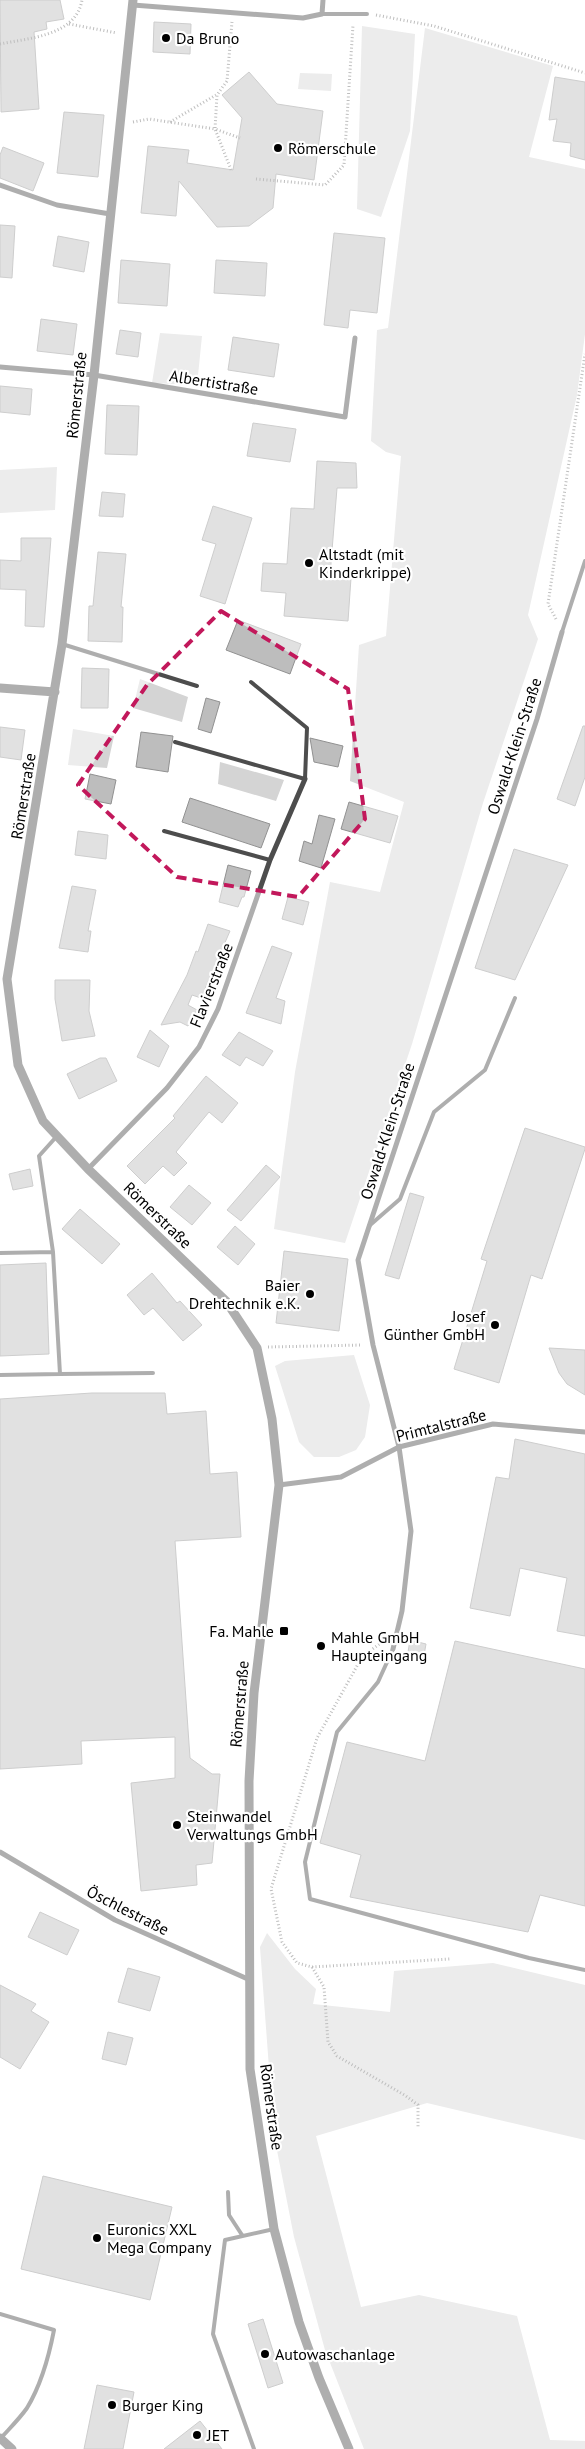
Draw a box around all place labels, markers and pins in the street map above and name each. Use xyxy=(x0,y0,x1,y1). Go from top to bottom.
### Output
place label: Da Bruno xyxy=(176,28,239,48)
marker: Da Bruno xyxy=(160,32,172,44)
place label: Römerschule xyxy=(288,138,376,158)
marker: Römerschule xyxy=(272,142,284,154)
place label: Altstadt (mit Kinderkrippe) xyxy=(319,544,411,582)
marker: Altstadt (mit Kinderkrippe) xyxy=(303,557,315,569)
place label: Baier Drehtechnik e.K. xyxy=(189,1275,301,1313)
marker: Baier Drehtechnik e.K. xyxy=(304,1288,316,1300)
place label: Josef Günther GmbH xyxy=(384,1306,486,1344)
marker: Josef Günther GmbH xyxy=(489,1319,501,1331)
place label: Fa. Mahle xyxy=(209,1621,274,1641)
marker: Fa. Mahle xyxy=(278,1625,290,1637)
place label: Mahle GmbH Haupteingang xyxy=(331,1627,427,1665)
marker: Mahle GmbH Haupteingang xyxy=(315,1640,327,1652)
place label: Steinwandel Verwaltungs GmbH xyxy=(186,1806,318,1844)
marker: Steinwandel Verwaltungs GmbH xyxy=(171,1819,183,1831)
place label: Euronics XXL Mega Company xyxy=(107,2219,212,2257)
marker: Euronics XXL Mega Company xyxy=(91,2232,103,2244)
place label: Autowaschanlage xyxy=(275,2344,395,2364)
marker: Autowaschanlage xyxy=(259,2348,271,2360)
place label: Burger King xyxy=(122,2395,203,2415)
marker: Burger King xyxy=(106,2399,118,2411)
place label: JET xyxy=(206,2425,229,2445)
marker: JET xyxy=(191,2429,203,2441)

